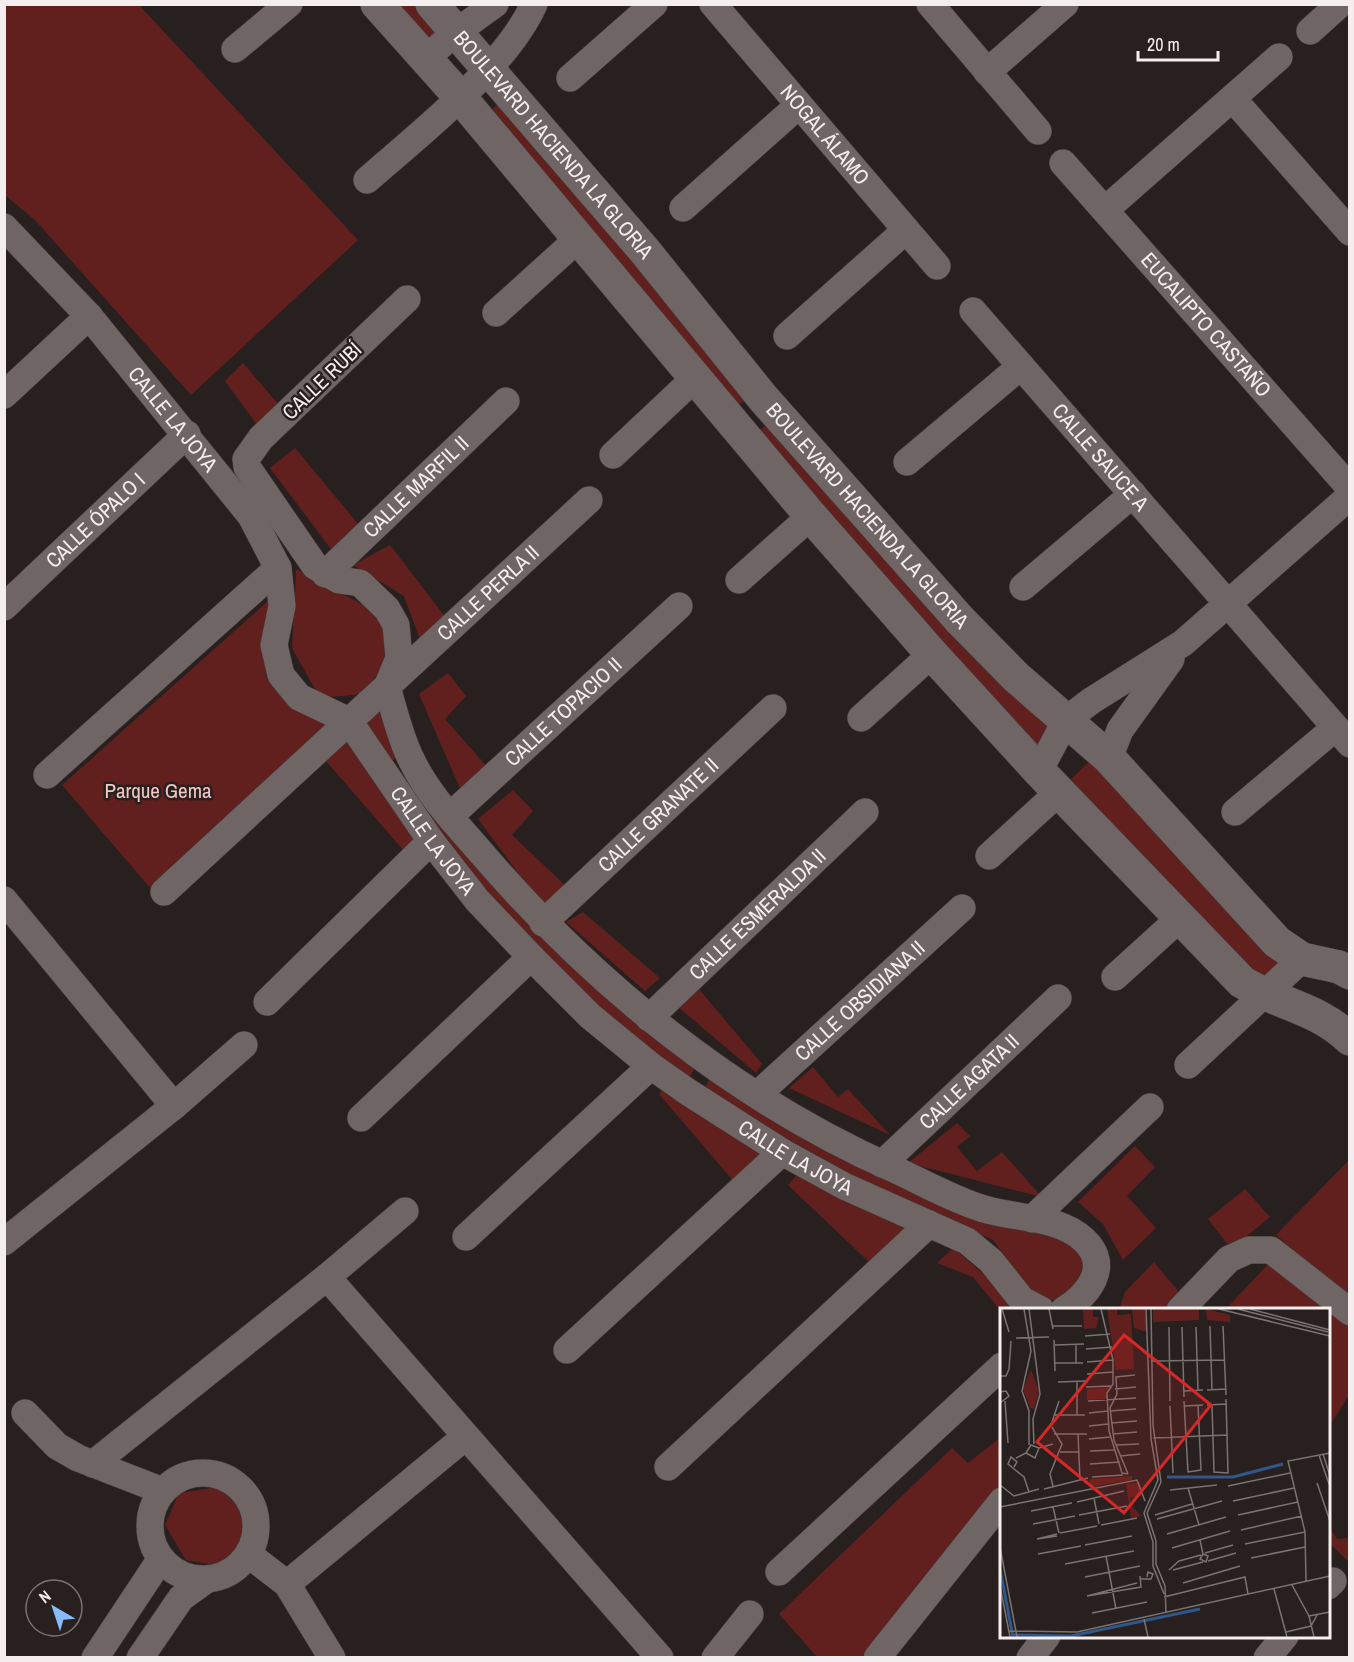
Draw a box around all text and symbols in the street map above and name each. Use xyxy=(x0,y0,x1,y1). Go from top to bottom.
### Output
street label: BOULEVARD HACIENDA LA GLORIA xyxy=(447,24,661,265)
scale bar xyxy=(1138,24,1218,62)
text: 20 m xyxy=(1147,32,1180,57)
street label: NOGAL ÁLAMO xyxy=(774,78,876,191)
street label: EUCALIPTO CASTAÑO xyxy=(1135,246,1278,403)
street label: CALLE RUBÍ xyxy=(275,335,368,426)
street label: CALLE LA JOYA xyxy=(121,360,225,478)
street label: BOULEVARD HACIENDA LA GLORIA xyxy=(760,396,976,635)
street label: CALLE SAUCE A xyxy=(1046,397,1156,517)
street label: CALLE MARFIL II xyxy=(356,429,475,544)
street label: CALLE ÓPALO I xyxy=(39,466,151,574)
street label: CALLE PERLA II xyxy=(430,538,545,647)
street label: CALLE TOPACIO II xyxy=(498,650,628,773)
street label: CALLE GRANATE II xyxy=(591,751,725,879)
park label: Parque Gema xyxy=(104,776,212,805)
street label: CALLE LA JOYA xyxy=(384,780,483,901)
street label: CALLE ESMERALDA II xyxy=(682,842,832,986)
street label: CALLE OBSIDIANA II xyxy=(788,934,931,1068)
street label: CALLE AGATA II xyxy=(913,1027,1025,1136)
street label: CALLE LA JOYA xyxy=(733,1113,858,1202)
inset map xyxy=(1000,1308,1330,1638)
north arrow xyxy=(24,1578,84,1638)
text: N xyxy=(34,1585,55,1608)

